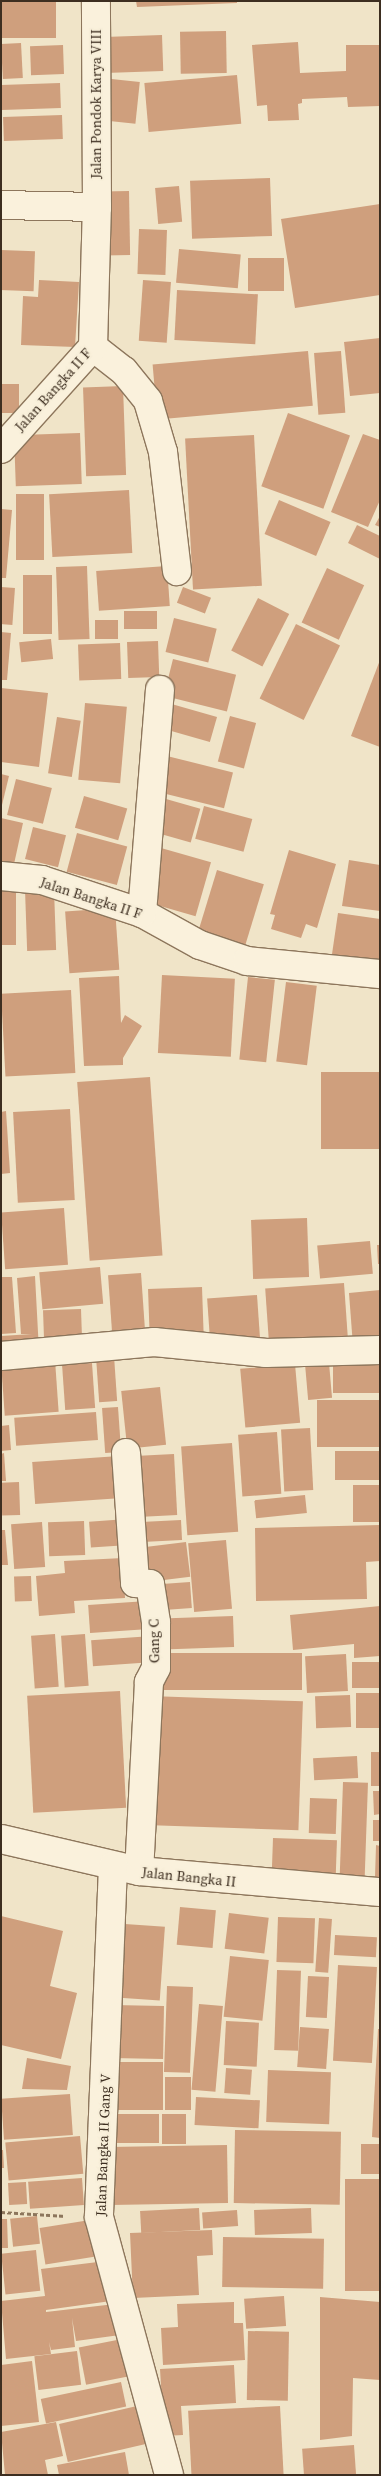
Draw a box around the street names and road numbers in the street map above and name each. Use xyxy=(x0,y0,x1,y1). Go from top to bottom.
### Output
street label: Jalan Pondok Karya VIII xyxy=(88,29,104,179)
street label: Jalan Bangka II F xyxy=(11,345,95,435)
street label: Jalan Bangka II F xyxy=(38,874,144,922)
street label: Gang C xyxy=(145,1619,163,1663)
street label: Jalan Bangka II xyxy=(141,1864,237,1890)
street label: Jalan Bangka II Gang V xyxy=(92,2073,114,2217)

